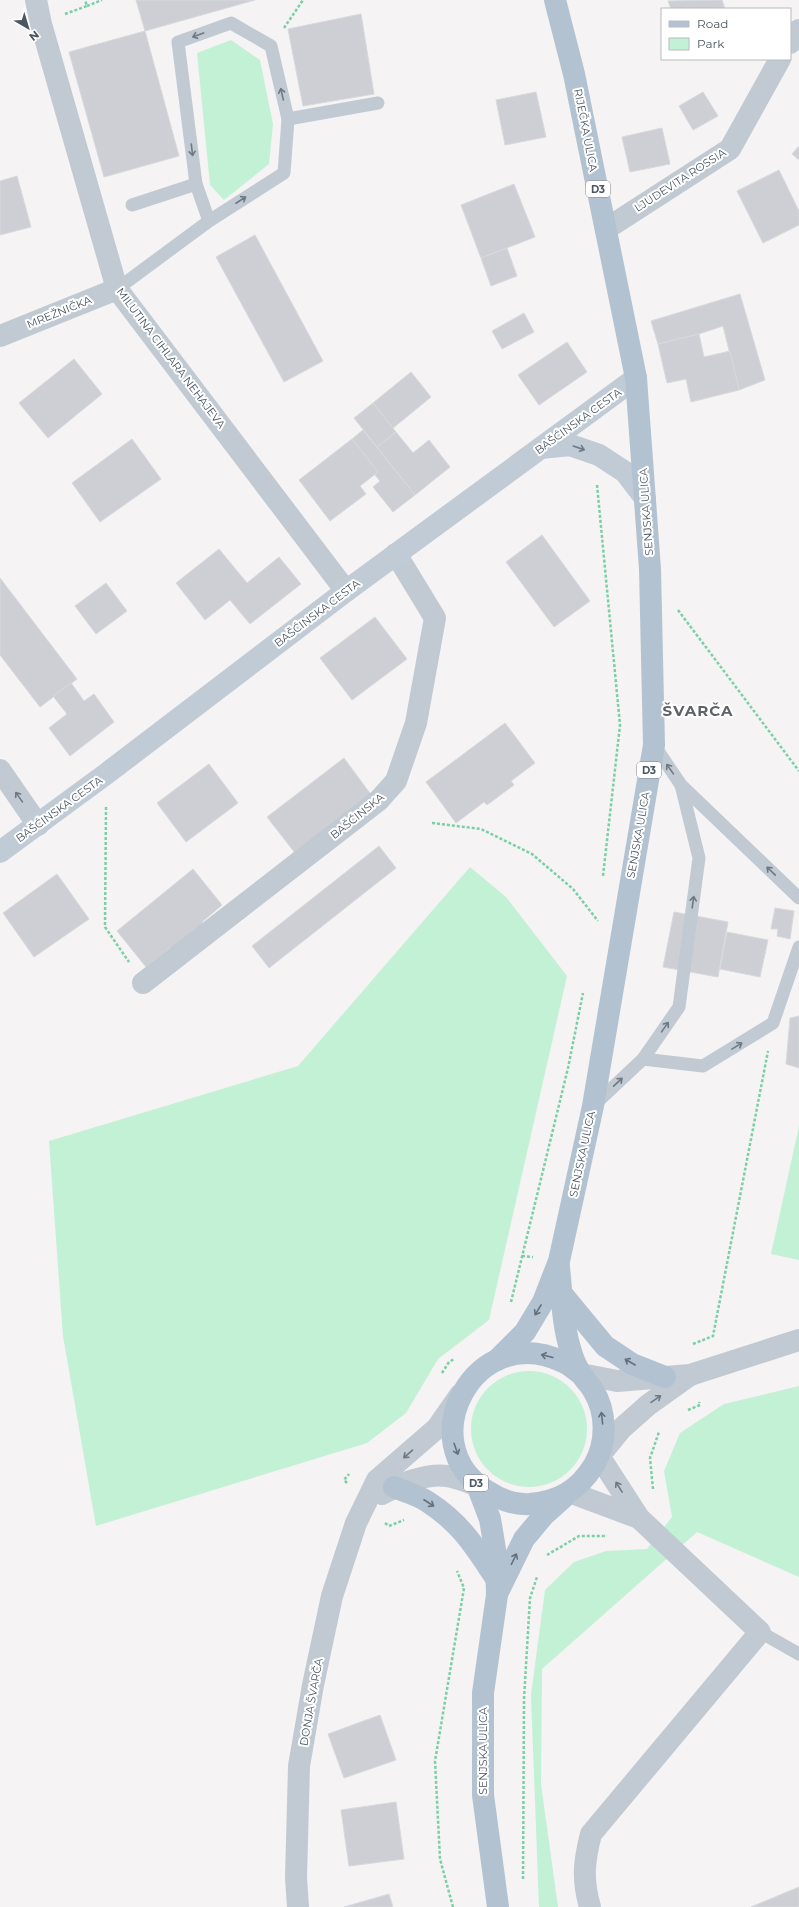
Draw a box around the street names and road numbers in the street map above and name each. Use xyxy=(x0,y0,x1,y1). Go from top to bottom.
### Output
street label: RIJEČKA ULICA xyxy=(571,87,601,173)
street label: LJUDEVITA ROSSIA xyxy=(632,145,729,215)
road number: D3 xyxy=(586,181,610,197)
street label: MILUTINA CIHLARA NEHAJEVA xyxy=(114,285,229,431)
street label: MREŽNIČKA xyxy=(25,293,93,331)
street label: BAŠĆINSKA CESTA xyxy=(532,385,624,457)
street label: SENJSKA ULICA xyxy=(636,468,656,556)
street label: BAŠĆINSKA CESTA xyxy=(271,576,363,650)
road number: D3 xyxy=(637,762,661,778)
street label: BAŠĆINSKA CESTA xyxy=(13,773,105,845)
street label: BAŠĆINSKA xyxy=(327,790,387,842)
street label: SENJSKA ULICA xyxy=(623,791,653,879)
street label: SENJSKA ULICA xyxy=(566,1110,598,1198)
road number: D3 xyxy=(464,1475,488,1491)
street label: DONJA ŠVARČA xyxy=(296,1657,326,1747)
street label: SENJSKA ULICA xyxy=(476,1707,490,1795)

